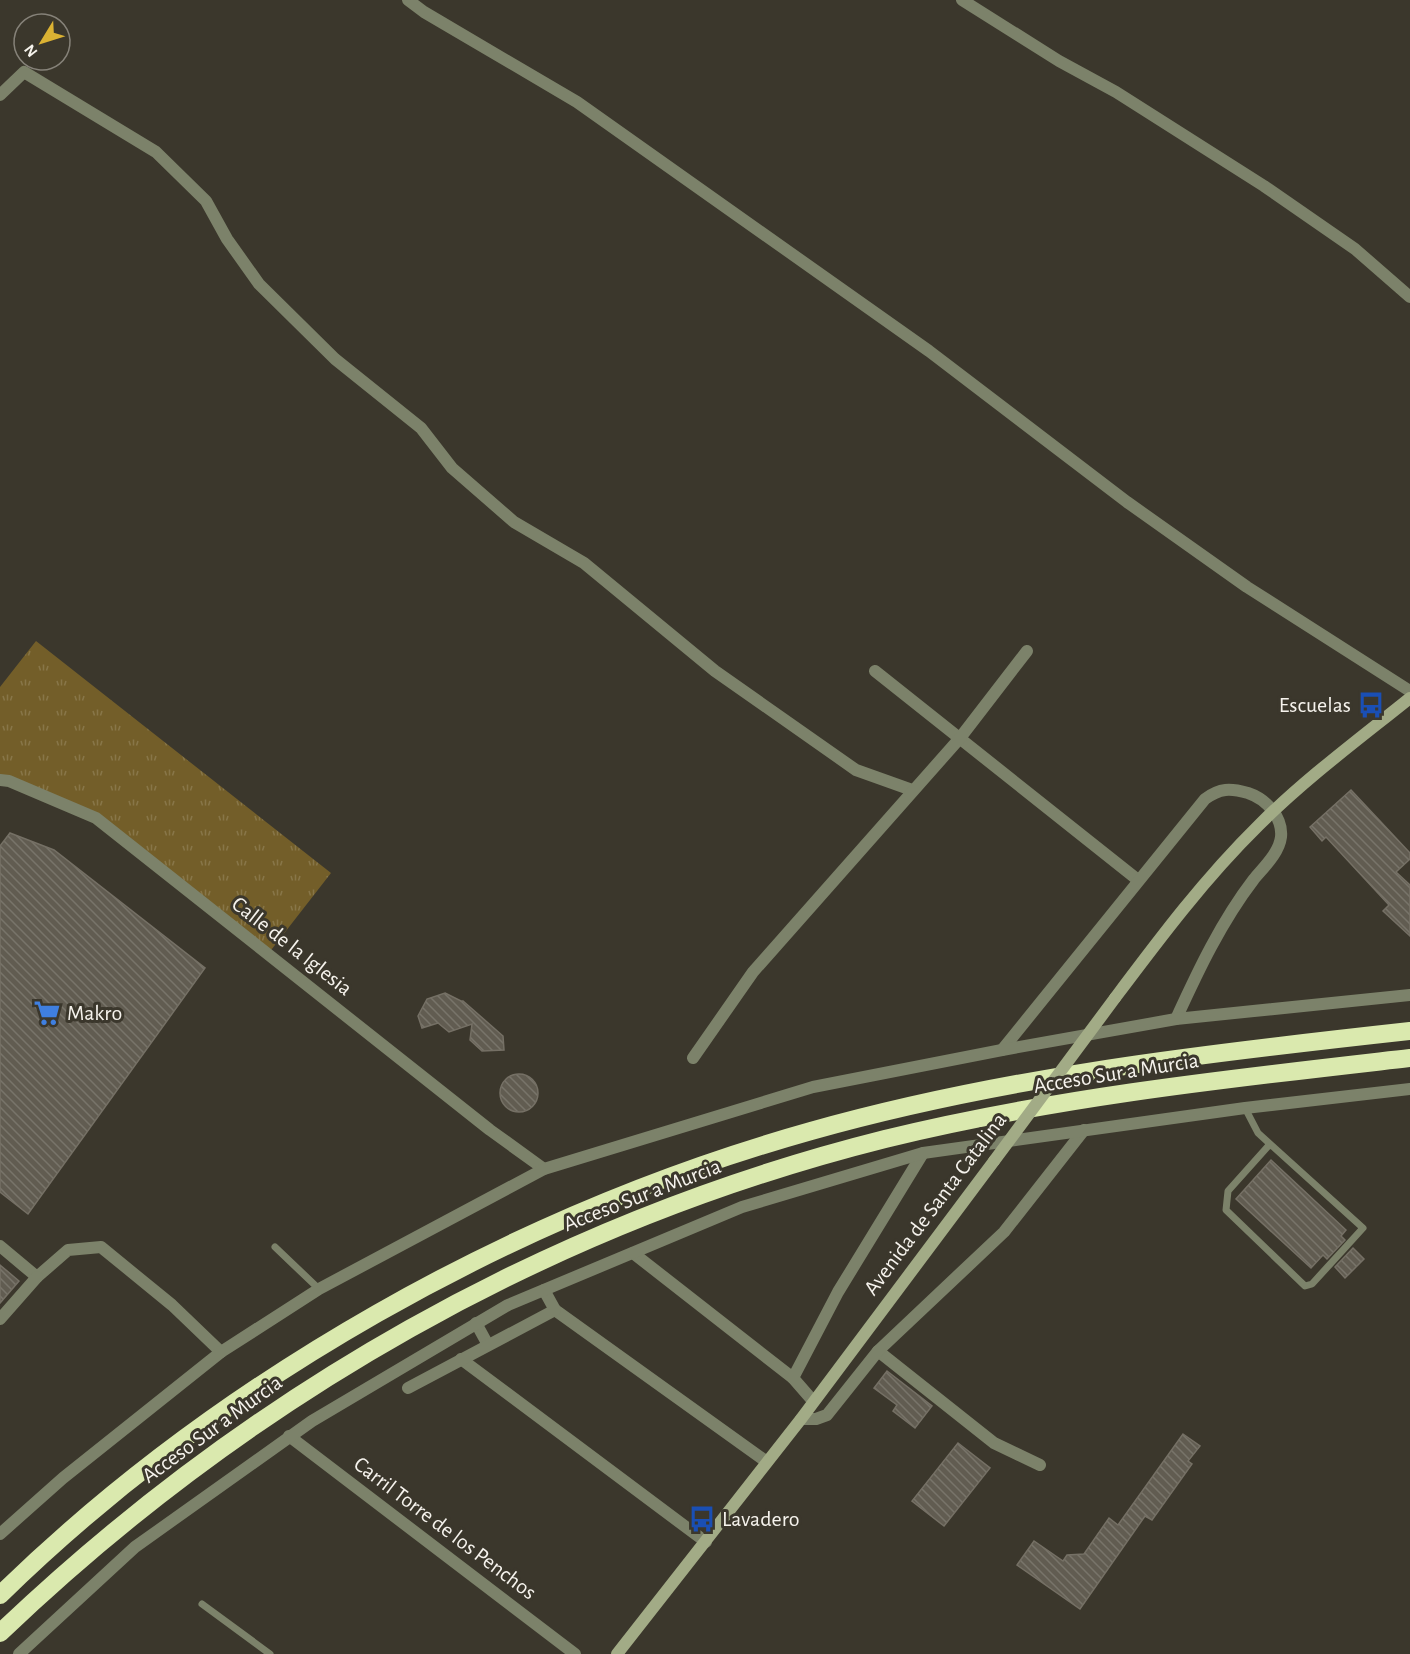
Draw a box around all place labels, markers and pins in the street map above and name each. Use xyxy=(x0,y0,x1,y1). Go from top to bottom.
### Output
bus stop icon: Escuelas xyxy=(1356,690,1386,720)
place label: Escuelas xyxy=(1279,694,1351,716)
supermarket icon: Makro xyxy=(32,998,62,1028)
place label: Makro xyxy=(67,1002,122,1024)
bus stop icon: Lavadero xyxy=(687,1504,717,1534)
place label: Lavadero xyxy=(722,1508,800,1530)

